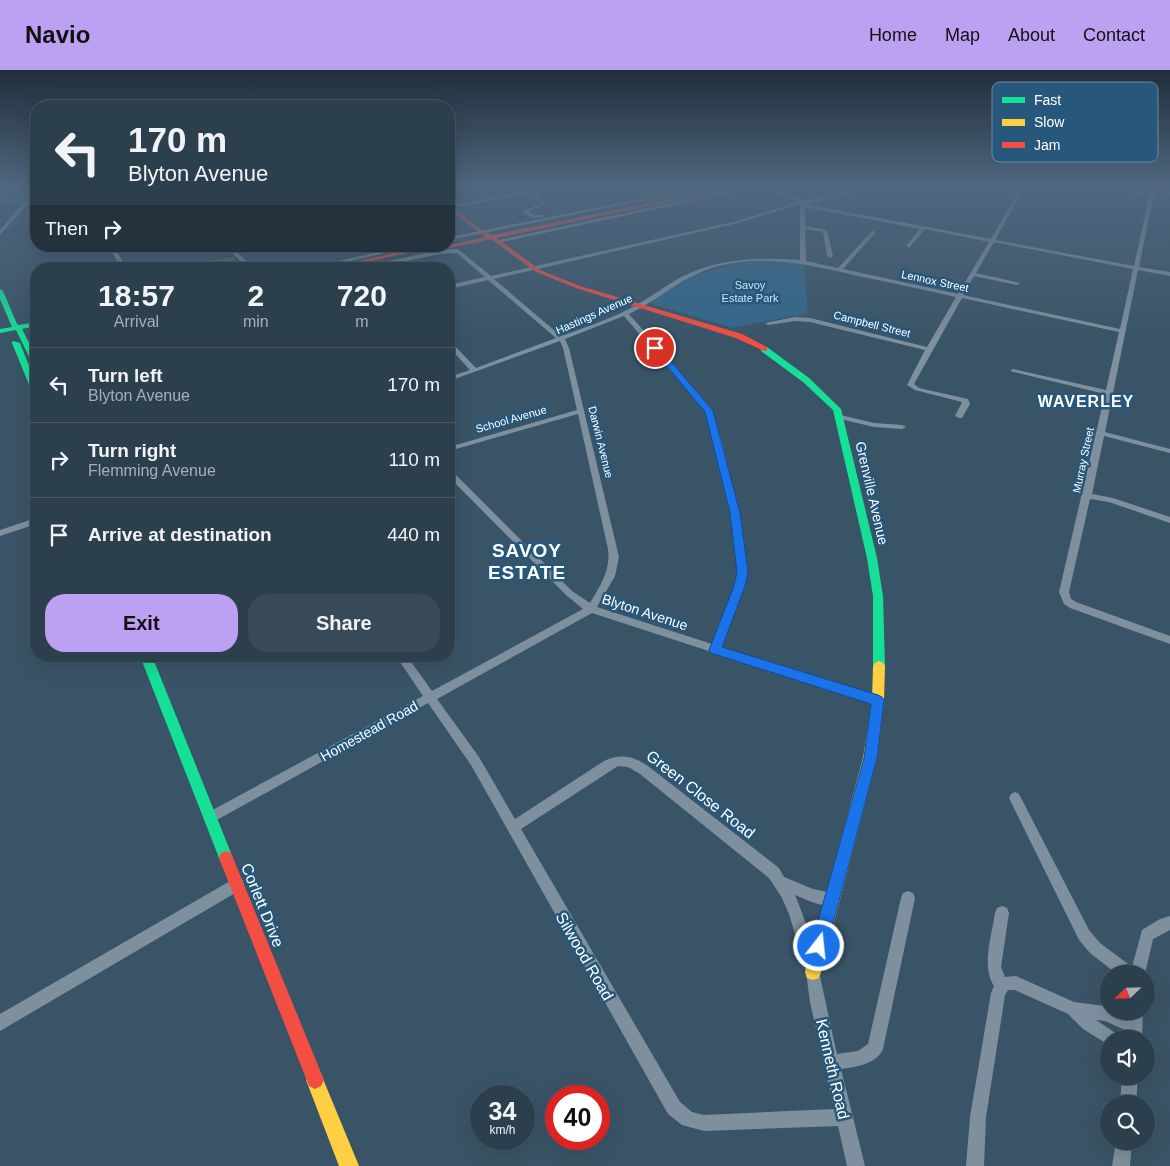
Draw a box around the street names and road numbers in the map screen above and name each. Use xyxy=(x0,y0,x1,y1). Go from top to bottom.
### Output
street label: Lennox Street xyxy=(900,268,970,294)
street label: Hastings Avenue xyxy=(554,292,634,336)
street label: Campbell Street xyxy=(832,309,912,339)
street label: School Avenue xyxy=(474,403,548,435)
street label: Darwin Avenue xyxy=(586,405,616,479)
street label: Murray Street xyxy=(1070,426,1096,494)
street label: Grenville Avenue xyxy=(852,440,892,546)
street label: Blyton Avenue xyxy=(600,591,690,633)
street label: Homestead Road xyxy=(317,698,421,764)
street label: Green Close Road xyxy=(643,747,758,842)
street label: Corlett Drive xyxy=(238,861,287,950)
street label: Silwood Road xyxy=(553,909,617,1003)
street label: Kenneth Road xyxy=(813,1017,852,1121)

